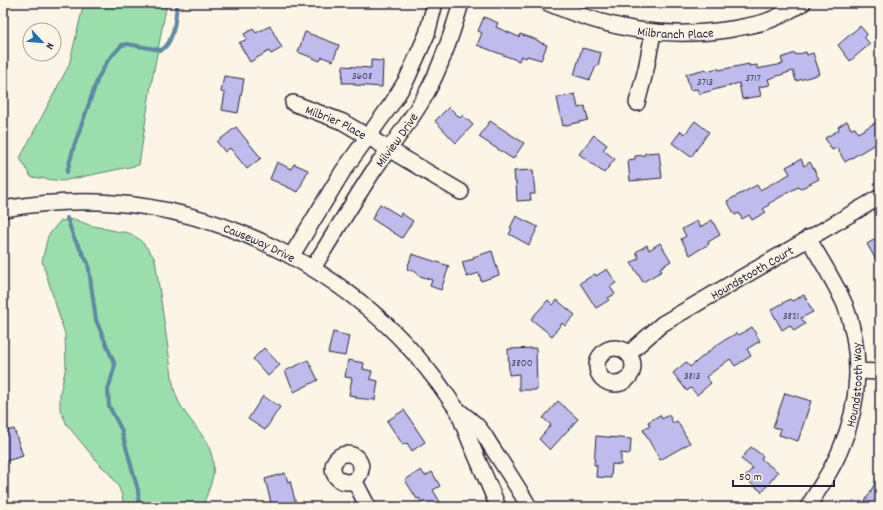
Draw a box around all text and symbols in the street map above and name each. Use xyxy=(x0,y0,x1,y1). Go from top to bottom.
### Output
north arrow xyxy=(22,22,62,62)
street label: Milbranch Place xyxy=(636,23,715,45)
text: N xyxy=(41,40,58,52)
house number: 3608 xyxy=(352,69,372,85)
house number: 3717 xyxy=(745,71,761,87)
house number: 3713 xyxy=(697,75,713,91)
street label: Milbrier Place xyxy=(302,101,369,146)
street label: Milview Drive xyxy=(372,110,424,172)
street label: Causeway Drive xyxy=(220,220,298,269)
street label: Houndstooth Court xyxy=(708,242,798,306)
house number: 3821 xyxy=(783,309,799,325)
street label: Houndstooth Way xyxy=(842,340,869,430)
house number: 3800 xyxy=(511,356,533,372)
house number: 3813 xyxy=(684,369,700,385)
scale bar xyxy=(733,462,834,488)
text: 50 m xyxy=(739,469,762,486)

